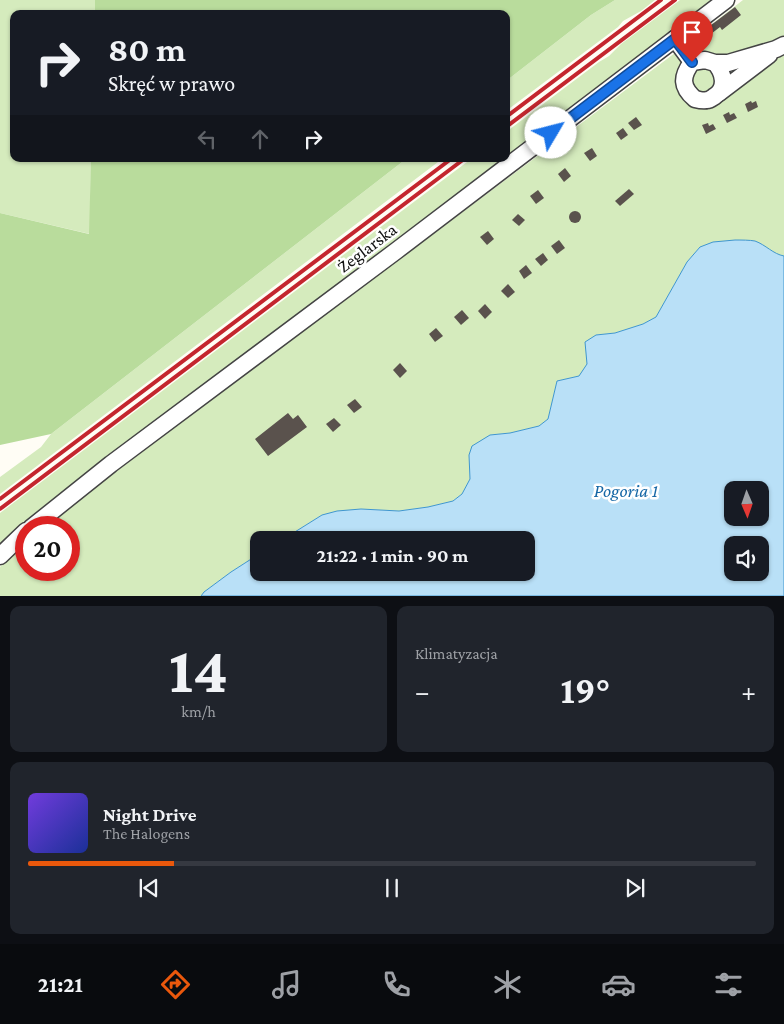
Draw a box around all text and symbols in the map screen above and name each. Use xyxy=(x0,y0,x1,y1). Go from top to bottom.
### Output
pin xyxy=(671,11,713,62)
icon: arrive xyxy=(678,18,706,46)
icon: right xyxy=(25,30,90,95)
text: 80 m xyxy=(108,30,186,69)
text: Skręć w prawo xyxy=(108,71,235,96)
position arrow xyxy=(524,106,576,158)
icon: left xyxy=(193,125,221,153)
icon: ahead xyxy=(246,125,274,153)
icon: right xyxy=(299,125,327,153)
street label: Żeglarska xyxy=(333,219,401,277)
water label: Pogoria 1 xyxy=(594,480,658,501)
north arrow xyxy=(724,481,769,526)
map controls xyxy=(724,481,769,581)
speed limit sign: 20 xyxy=(15,516,80,581)
button: sound xyxy=(724,536,769,581)
text: 21:22 · 1 min · 90 m xyxy=(317,545,468,566)
text: 14 xyxy=(169,634,228,706)
text: Klimatyzacja xyxy=(415,645,498,662)
text: 19° xyxy=(561,669,610,711)
text: − xyxy=(415,676,430,707)
text: + xyxy=(741,676,756,707)
text: km/h xyxy=(181,703,216,720)
text: Night Drive xyxy=(103,804,196,825)
text: The Halogens xyxy=(103,825,190,842)
icon: previous xyxy=(135,874,163,902)
icon: pause xyxy=(378,874,406,902)
icon: next xyxy=(621,874,649,902)
icon: directions xyxy=(158,967,193,1002)
icon: music xyxy=(269,967,304,1002)
icon: phone xyxy=(379,967,414,1002)
icon: climate xyxy=(490,967,525,1002)
icon: car xyxy=(601,967,636,1002)
icon: filters xyxy=(711,967,746,1002)
text: 21:21 xyxy=(38,972,83,997)

